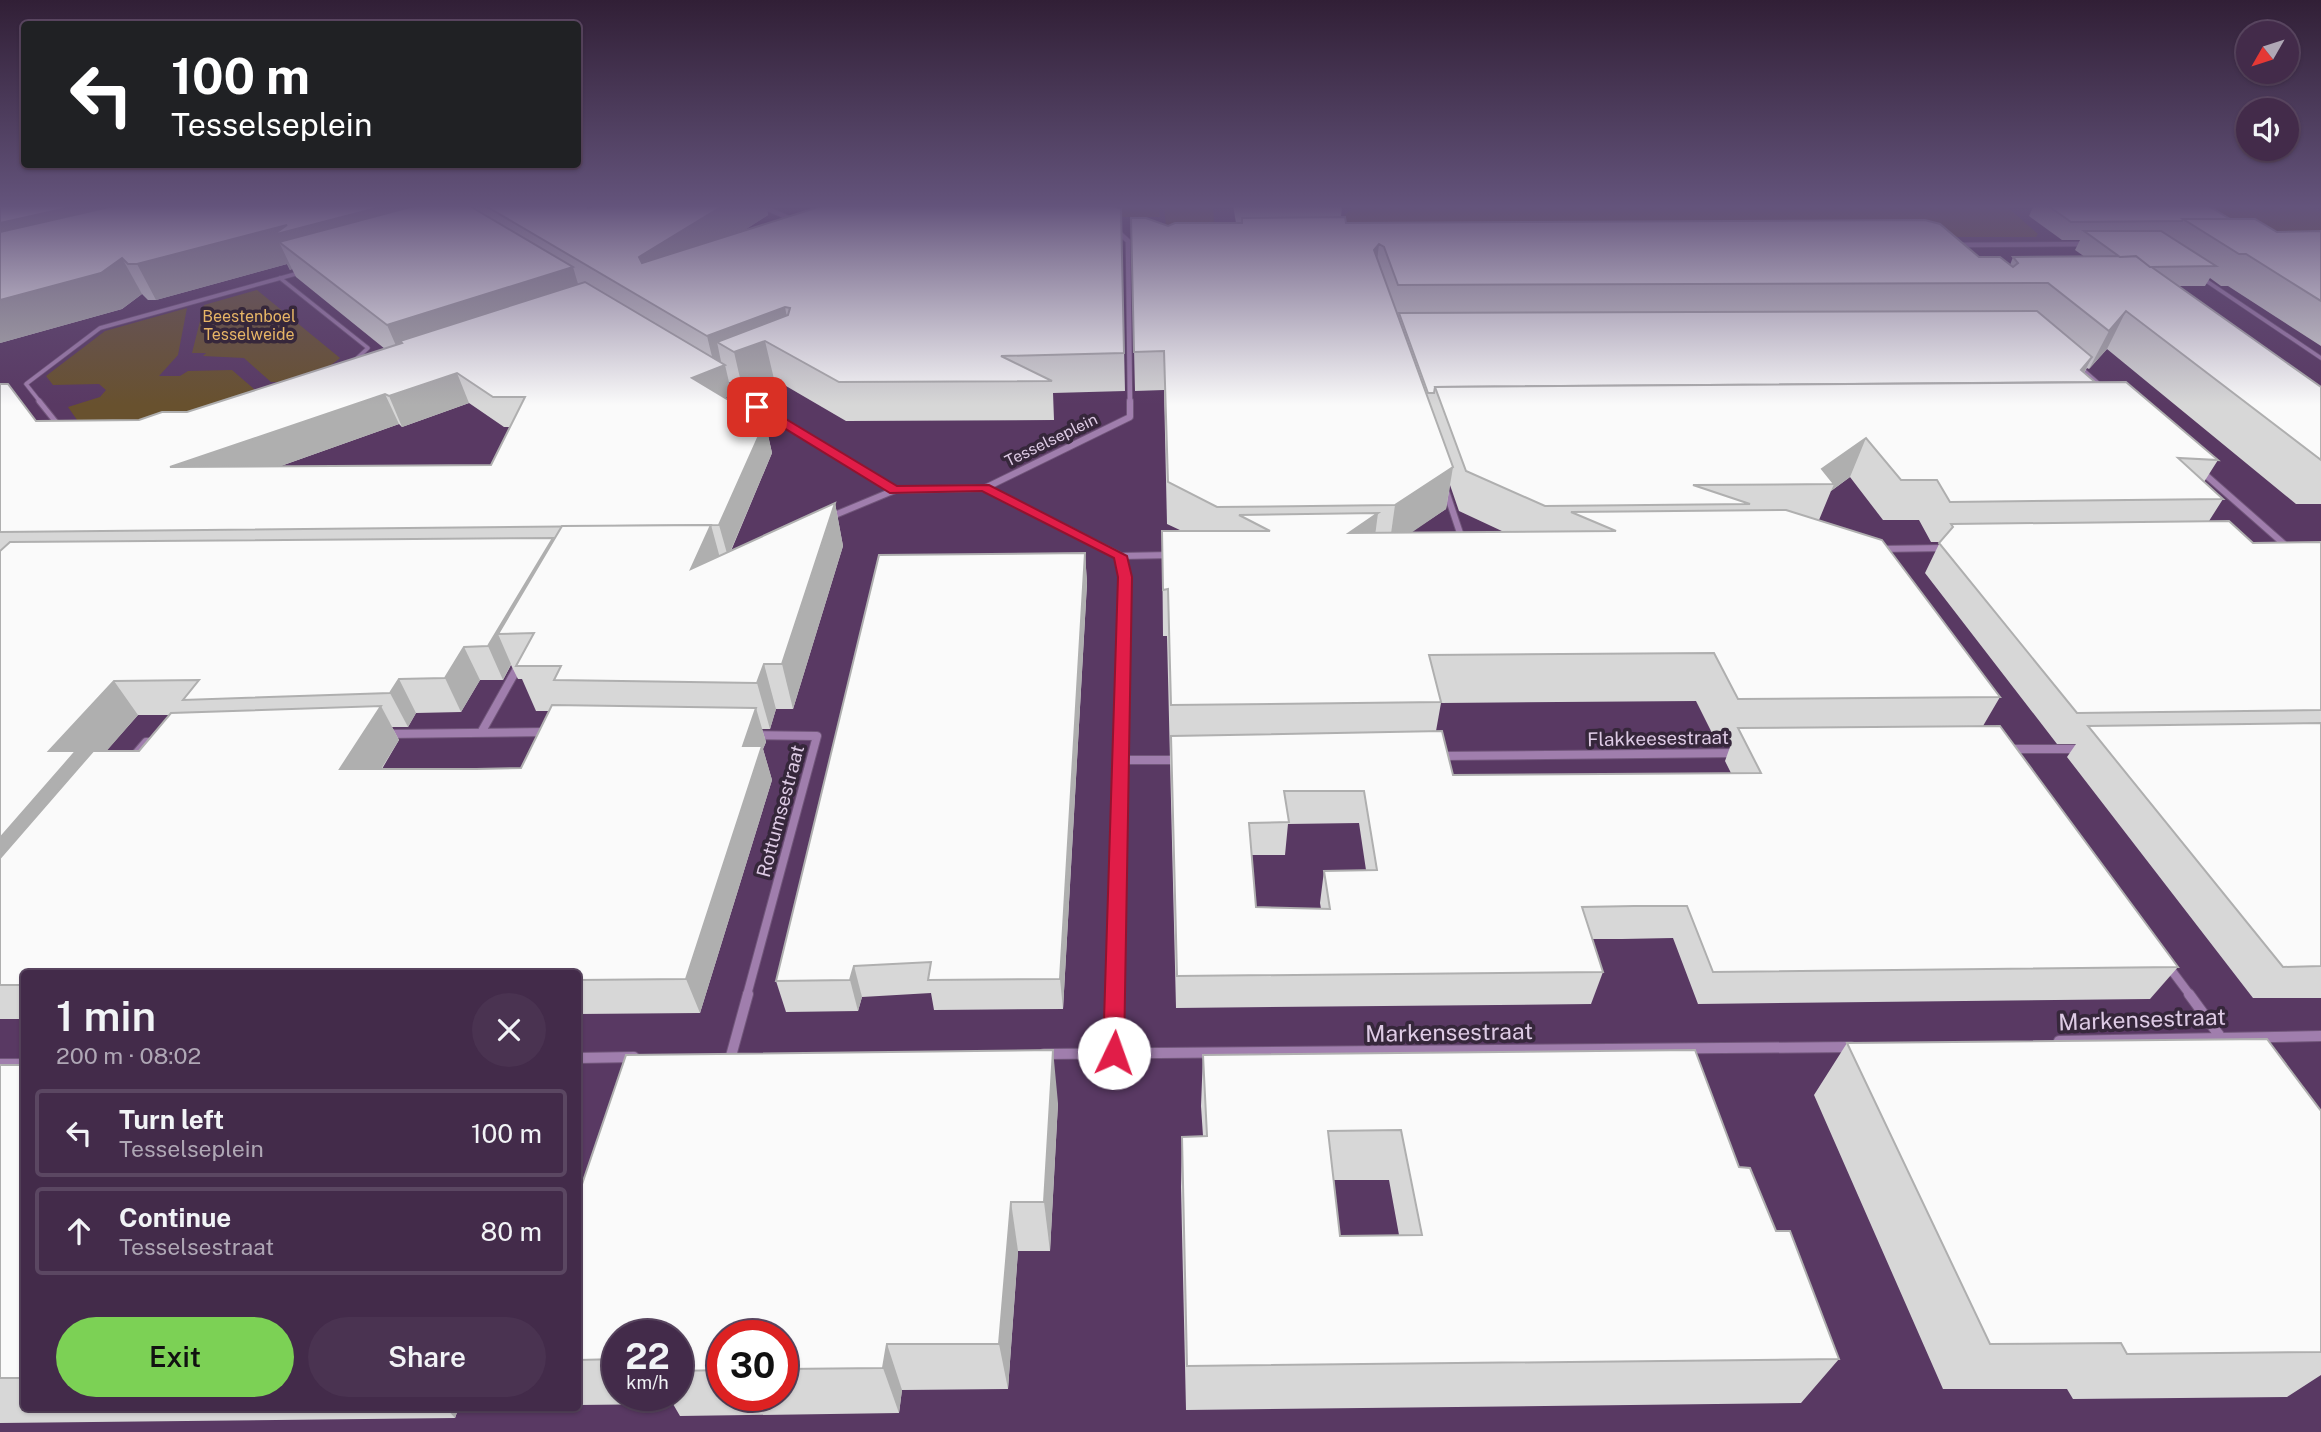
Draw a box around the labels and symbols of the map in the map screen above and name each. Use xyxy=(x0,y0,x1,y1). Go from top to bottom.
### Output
north arrow xyxy=(2236,21,2300,84)
park label: Beestenboel Tesselweide xyxy=(202,307,296,344)
pin xyxy=(727,377,787,437)
street label: Tesselseplein xyxy=(1002,409,1100,471)
street label: Flakkeesestraat xyxy=(1587,726,1729,750)
street label: Rottumsestraat xyxy=(752,742,808,880)
street label: Markensestraat xyxy=(2058,1003,2226,1035)
position arrow xyxy=(1077,1016,1151,1090)
street label: Markensestraat xyxy=(1365,1017,1533,1047)
speed limit sign: 30 xyxy=(707,1320,798,1411)

